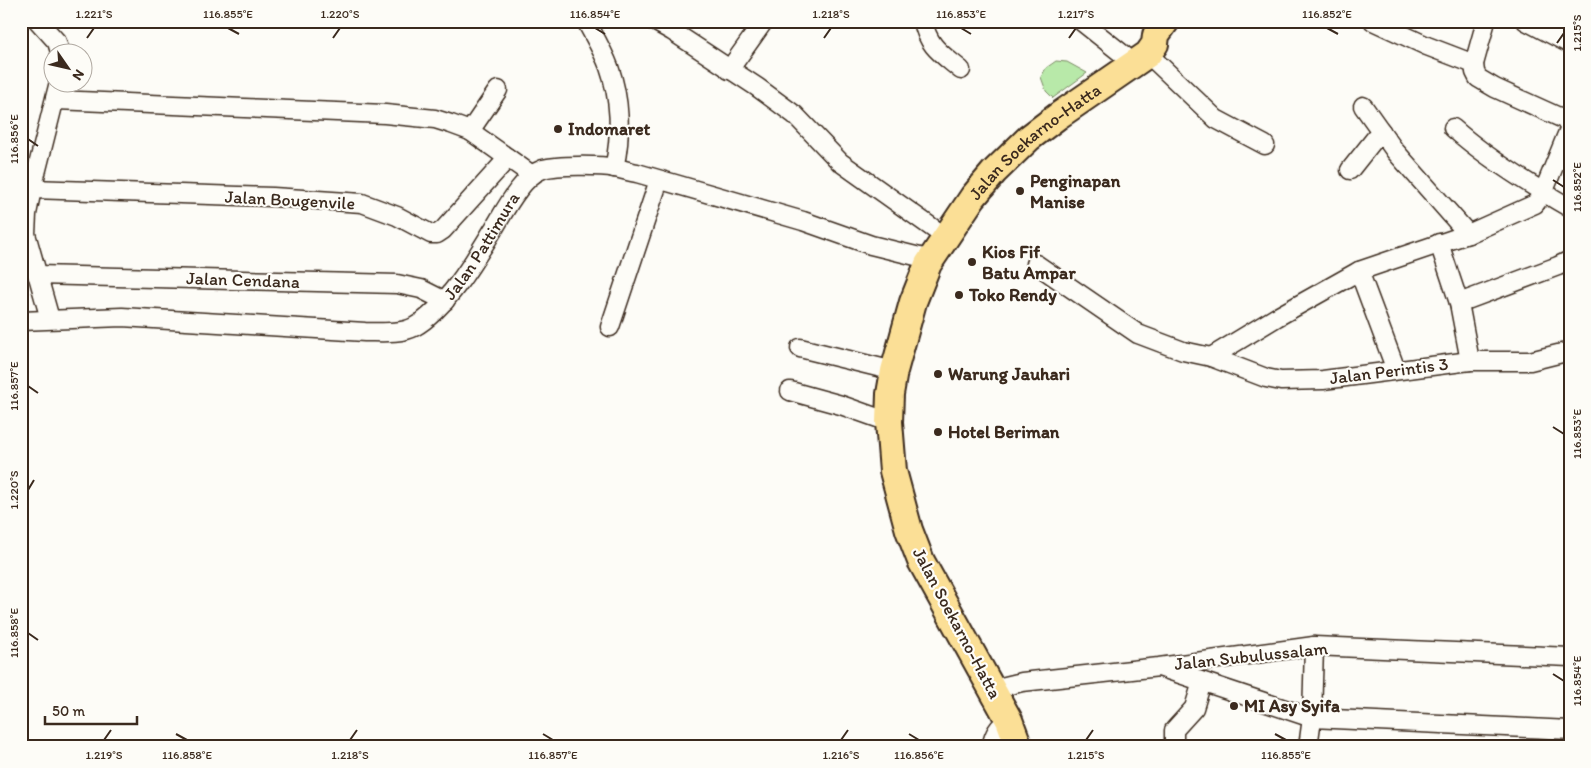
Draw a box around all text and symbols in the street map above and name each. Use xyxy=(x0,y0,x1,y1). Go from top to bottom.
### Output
text: 1.221°S xyxy=(76,7,113,21)
text: 116.855°E xyxy=(203,7,253,21)
text: 1.220°S xyxy=(321,7,360,21)
text: 116.854°E xyxy=(570,7,621,21)
text: 1.218°S xyxy=(812,7,850,21)
text: 116.853°E xyxy=(936,7,986,21)
text: 1.217°S xyxy=(1058,7,1095,21)
text: 116.852°E xyxy=(1302,7,1352,21)
text: 1.215°S xyxy=(1570,14,1584,51)
north arrow xyxy=(42,42,92,92)
text: N xyxy=(69,66,88,84)
street label: Jalan Soekarno-Hatta xyxy=(964,79,1105,205)
text: 116.856°E xyxy=(7,114,21,164)
place label: Indomaret xyxy=(568,118,651,140)
marker: Indomaret xyxy=(552,123,564,135)
text: 116.852°E xyxy=(1570,162,1584,212)
place label: Penginapan Manise xyxy=(1030,170,1121,213)
marker: Penginapan Manise xyxy=(1014,185,1026,197)
street label: Jalan Bougenvile xyxy=(224,186,356,214)
street label: Jalan Pattimura xyxy=(439,187,525,304)
place label: Kios Fif Batu Ampar xyxy=(982,241,1076,284)
marker: Kios Fif Batu Ampar xyxy=(966,256,978,268)
street label: Jalan Cendana xyxy=(186,267,300,293)
place label: Toko Rendy xyxy=(968,284,1057,306)
marker: Toko Rendy xyxy=(953,289,965,301)
street label: Jalan Perintis 3 xyxy=(1328,353,1450,389)
text: 116.857°E xyxy=(7,361,21,411)
place label: Warung Jauhari xyxy=(948,363,1070,385)
marker: Warung Jauhari xyxy=(932,368,944,380)
text: 116.853°E xyxy=(1570,409,1584,459)
place label: Hotel Beriman xyxy=(948,421,1060,443)
marker: Hotel Beriman xyxy=(932,426,944,438)
text: 1.220°S xyxy=(7,470,21,509)
street label: Jalan Soekarno-Hatta xyxy=(908,544,1006,702)
text: 116.858°E xyxy=(7,608,21,658)
street label: Jalan Subulussalam xyxy=(1173,637,1329,675)
text: 116.854°E xyxy=(1570,655,1584,706)
scale bar xyxy=(45,693,138,725)
place label: MI Asy Syifa xyxy=(1244,695,1340,717)
marker: MI Asy Syifa xyxy=(1228,700,1240,712)
text: 50 m xyxy=(52,702,85,720)
text: 1.219°S xyxy=(86,748,123,762)
text: 116.858°E xyxy=(162,748,212,762)
text: 1.218°S xyxy=(331,748,369,762)
text: 116.857°E xyxy=(528,748,578,762)
text: 1.216°S xyxy=(822,748,860,762)
text: 116.856°E xyxy=(894,748,944,762)
text: 1.215°S xyxy=(1068,748,1105,762)
text: 116.855°E xyxy=(1261,748,1311,762)

